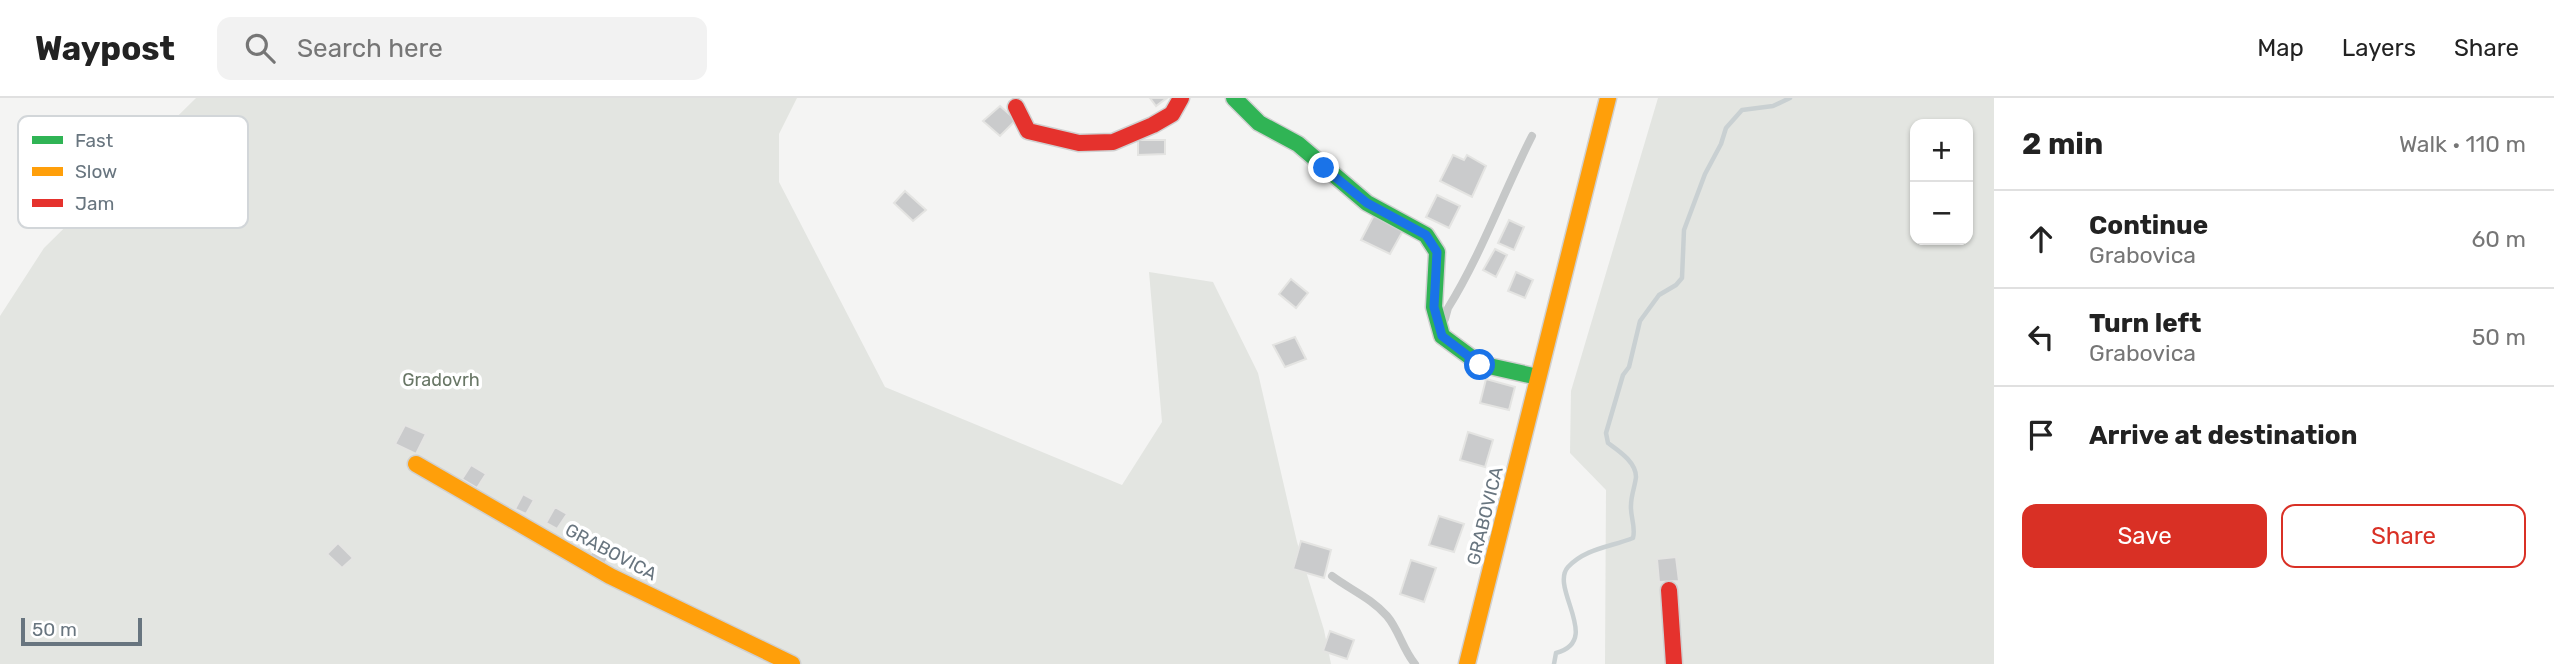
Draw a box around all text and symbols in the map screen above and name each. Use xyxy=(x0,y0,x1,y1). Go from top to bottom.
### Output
search box xyxy=(217,17,707,80)
text: Waypost xyxy=(35,29,175,68)
icon: search xyxy=(241,29,279,67)
text: Search here xyxy=(297,33,443,64)
text: Map xyxy=(2257,34,2304,62)
text: Layers xyxy=(2342,34,2416,62)
text: Share xyxy=(2454,34,2519,62)
legend xyxy=(18,116,248,228)
map controls xyxy=(1910,119,1973,245)
button: + xyxy=(1910,119,1973,182)
text: 2 min xyxy=(2022,126,2103,162)
text: Fast xyxy=(75,129,114,152)
text: Walk · 110 m xyxy=(2399,130,2526,158)
route end xyxy=(1308,152,1339,183)
text: Slow xyxy=(75,160,117,183)
button: − xyxy=(1910,182,1973,245)
text: Jam xyxy=(75,192,114,215)
text: Continue xyxy=(2089,210,2208,241)
icon: ahead xyxy=(2022,220,2060,258)
text: 60 m xyxy=(2471,225,2526,253)
text: Grabovica xyxy=(2089,241,2196,269)
text: Turn left xyxy=(2089,308,2201,339)
icon: left xyxy=(2022,318,2060,356)
text: 50 m xyxy=(2472,323,2526,351)
text: Grabovica xyxy=(2089,339,2196,367)
route start xyxy=(1464,349,1495,380)
park label: Gradovrh xyxy=(402,369,480,391)
icon: arrive xyxy=(2022,416,2060,454)
text: Arrive at destination xyxy=(2089,420,2357,451)
street label: GRABOVICA xyxy=(1462,465,1508,567)
button: Save xyxy=(2022,504,2267,568)
button: Share xyxy=(2281,504,2526,568)
street label: GRABOVICA xyxy=(561,519,661,585)
scale bar xyxy=(21,615,142,647)
text: 50 m xyxy=(32,618,77,641)

